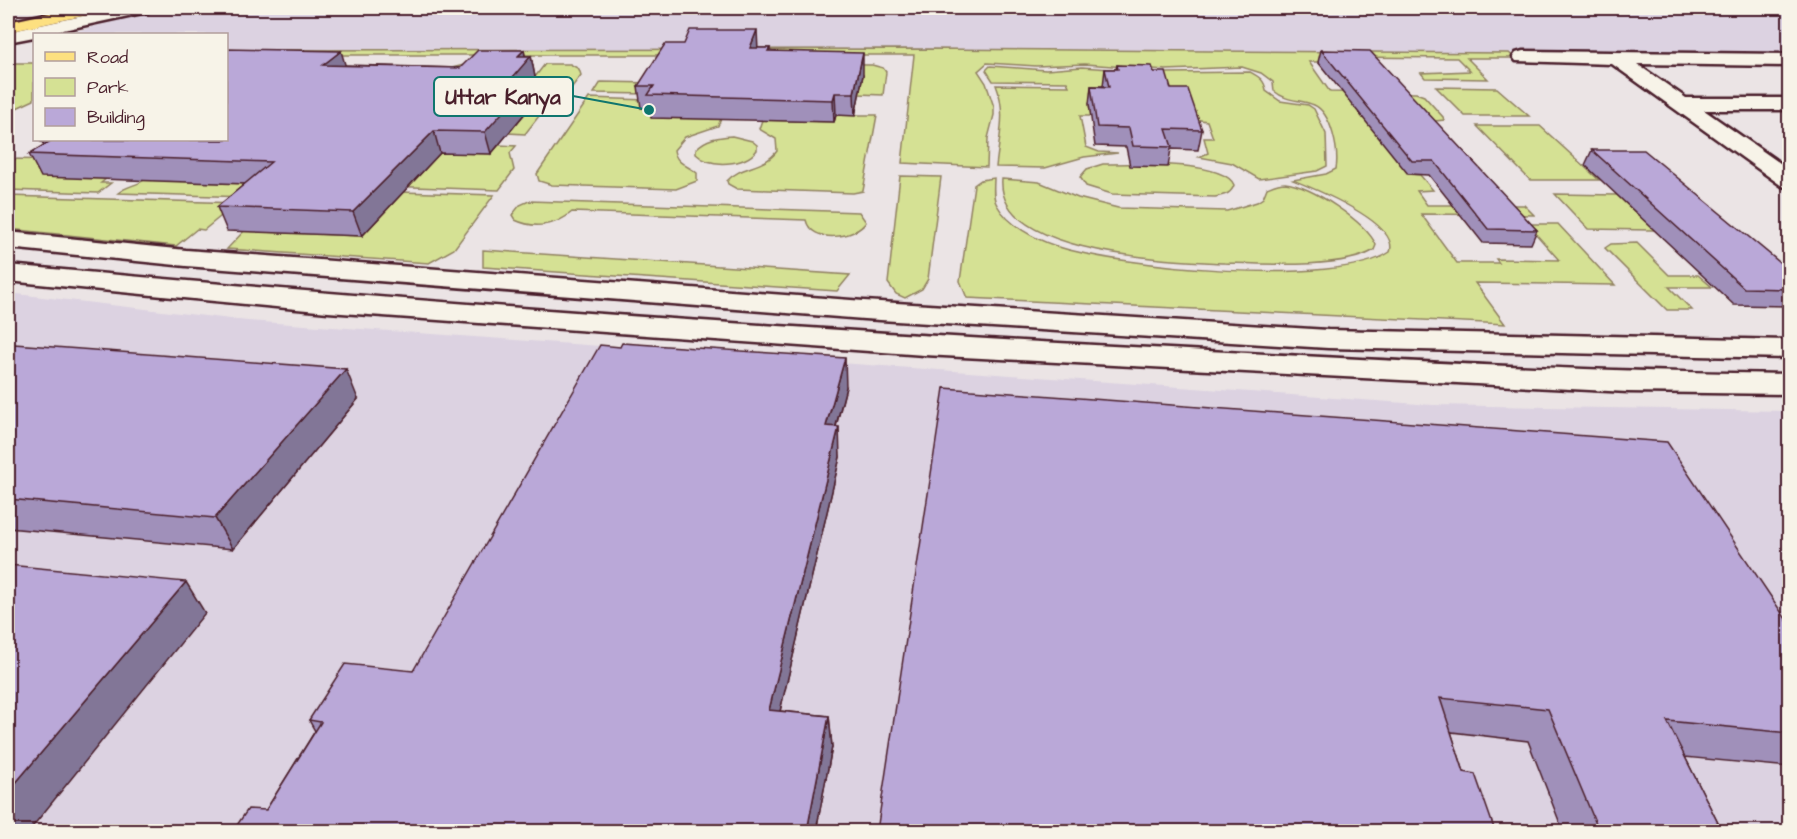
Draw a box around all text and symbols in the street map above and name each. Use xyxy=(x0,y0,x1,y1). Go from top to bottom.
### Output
legend xyxy=(33,33,228,141)
text: Road xyxy=(87,45,128,70)
text: Park xyxy=(87,75,129,100)
callout: Uttar Kanya xyxy=(434,77,573,116)
text: Uttar Kanya xyxy=(445,83,561,115)
text: Building xyxy=(87,105,145,131)

